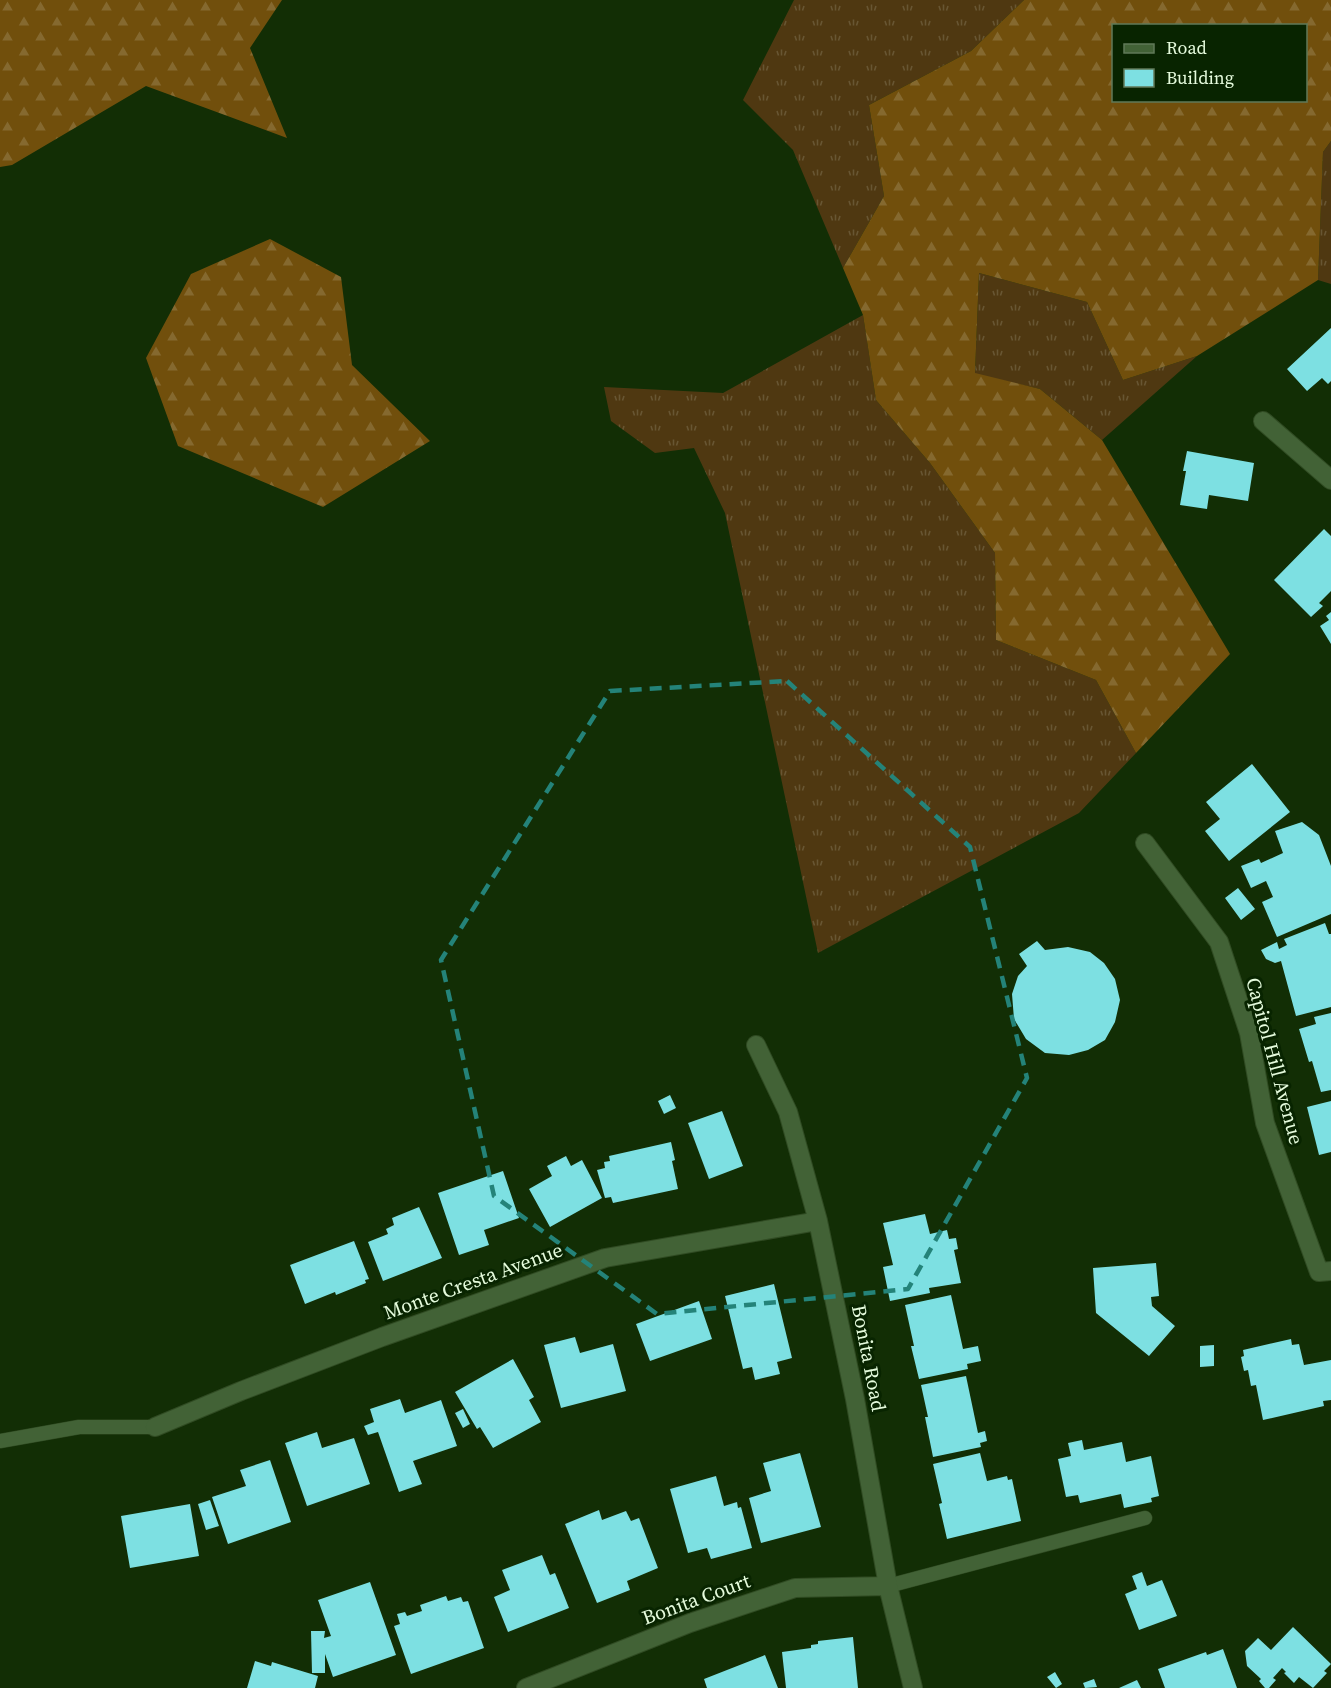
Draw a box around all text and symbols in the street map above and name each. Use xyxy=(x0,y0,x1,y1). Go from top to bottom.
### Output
legend xyxy=(1112,24,1307,102)
text: Road xyxy=(1166,35,1207,60)
text: Building xyxy=(1166,65,1234,90)
street label: Capitol Hill Avenue xyxy=(1239,974,1311,1148)
street label: Monte Cresta Avenue xyxy=(380,1236,566,1326)
street label: Bonita Road xyxy=(845,1302,893,1414)
street label: Bonita Court xyxy=(638,1566,755,1632)

